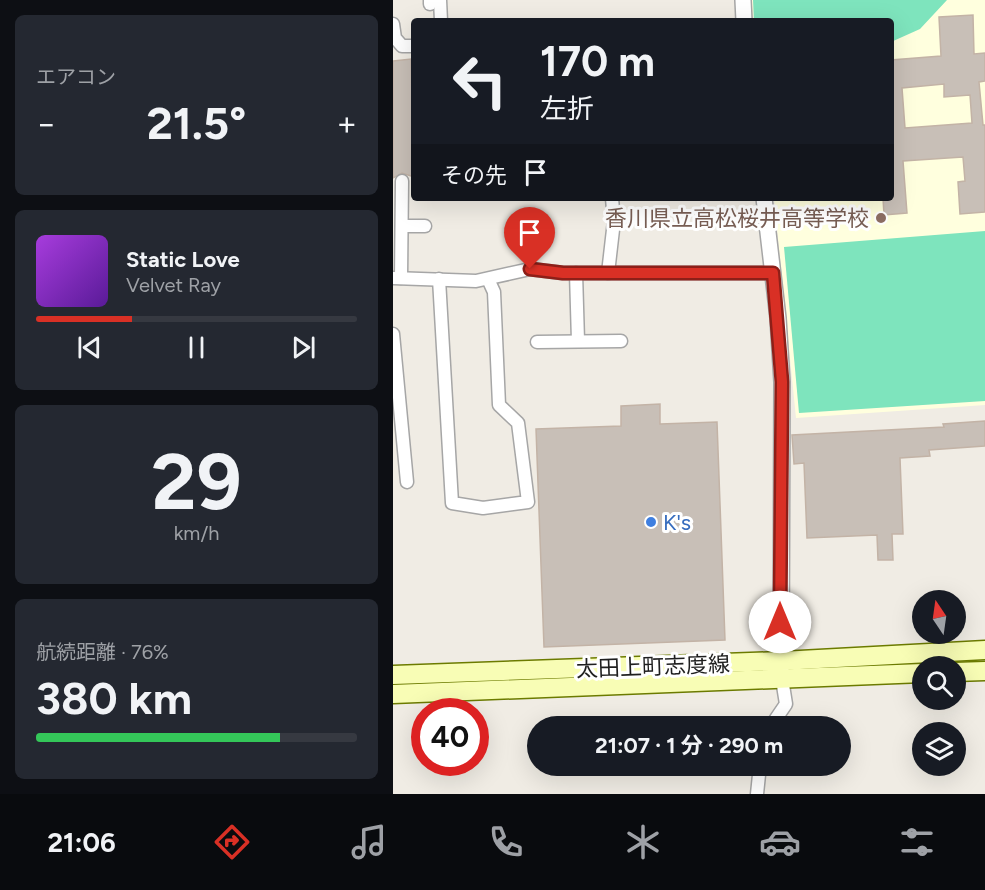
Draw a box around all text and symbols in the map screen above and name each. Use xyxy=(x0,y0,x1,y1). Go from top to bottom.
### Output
text: 170 m xyxy=(540,36,655,87)
icon: left xyxy=(441,42,519,120)
text: エアコン xyxy=(36,65,116,89)
text: 左折 xyxy=(540,92,594,125)
text: 21.5° xyxy=(147,96,246,150)
text: − xyxy=(36,104,57,143)
text: + xyxy=(336,104,357,143)
icon: arrive xyxy=(519,156,552,189)
text: その先 xyxy=(441,162,507,189)
place label: 香川県立高松桜井高等学校 xyxy=(605,205,869,232)
pin xyxy=(504,207,555,269)
marker: 香川県立高松桜井高等学校 xyxy=(874,211,888,225)
icon: arrive xyxy=(513,216,546,249)
text: Static Love xyxy=(126,246,240,273)
text: Velvet Ray xyxy=(126,273,221,297)
icon: previous xyxy=(73,331,106,364)
icon: pause xyxy=(180,331,213,364)
icon: next xyxy=(287,331,320,364)
text: 29 xyxy=(151,435,242,529)
place label: K's xyxy=(663,509,691,536)
marker: K's xyxy=(644,515,658,529)
text: km/h xyxy=(174,521,219,545)
position arrow xyxy=(748,590,812,654)
north arrow xyxy=(912,590,966,644)
map controls xyxy=(912,590,966,776)
text: 航続距離 · 76% xyxy=(36,640,169,664)
street label: 太田上町志度線 xyxy=(576,650,730,683)
button: search xyxy=(912,656,966,710)
text: 380 km xyxy=(36,671,192,725)
speed limit sign: 40 xyxy=(411,698,489,776)
button: layers xyxy=(912,722,966,776)
text: 21:07 · 1 分 · 290 m xyxy=(595,732,783,759)
icon: directions xyxy=(211,821,253,863)
icon: music xyxy=(348,821,390,863)
icon: phone xyxy=(485,821,527,863)
icon: climate xyxy=(622,821,664,863)
icon: car xyxy=(759,821,801,863)
icon: filters xyxy=(896,821,938,863)
text: 21:06 xyxy=(47,826,116,859)

